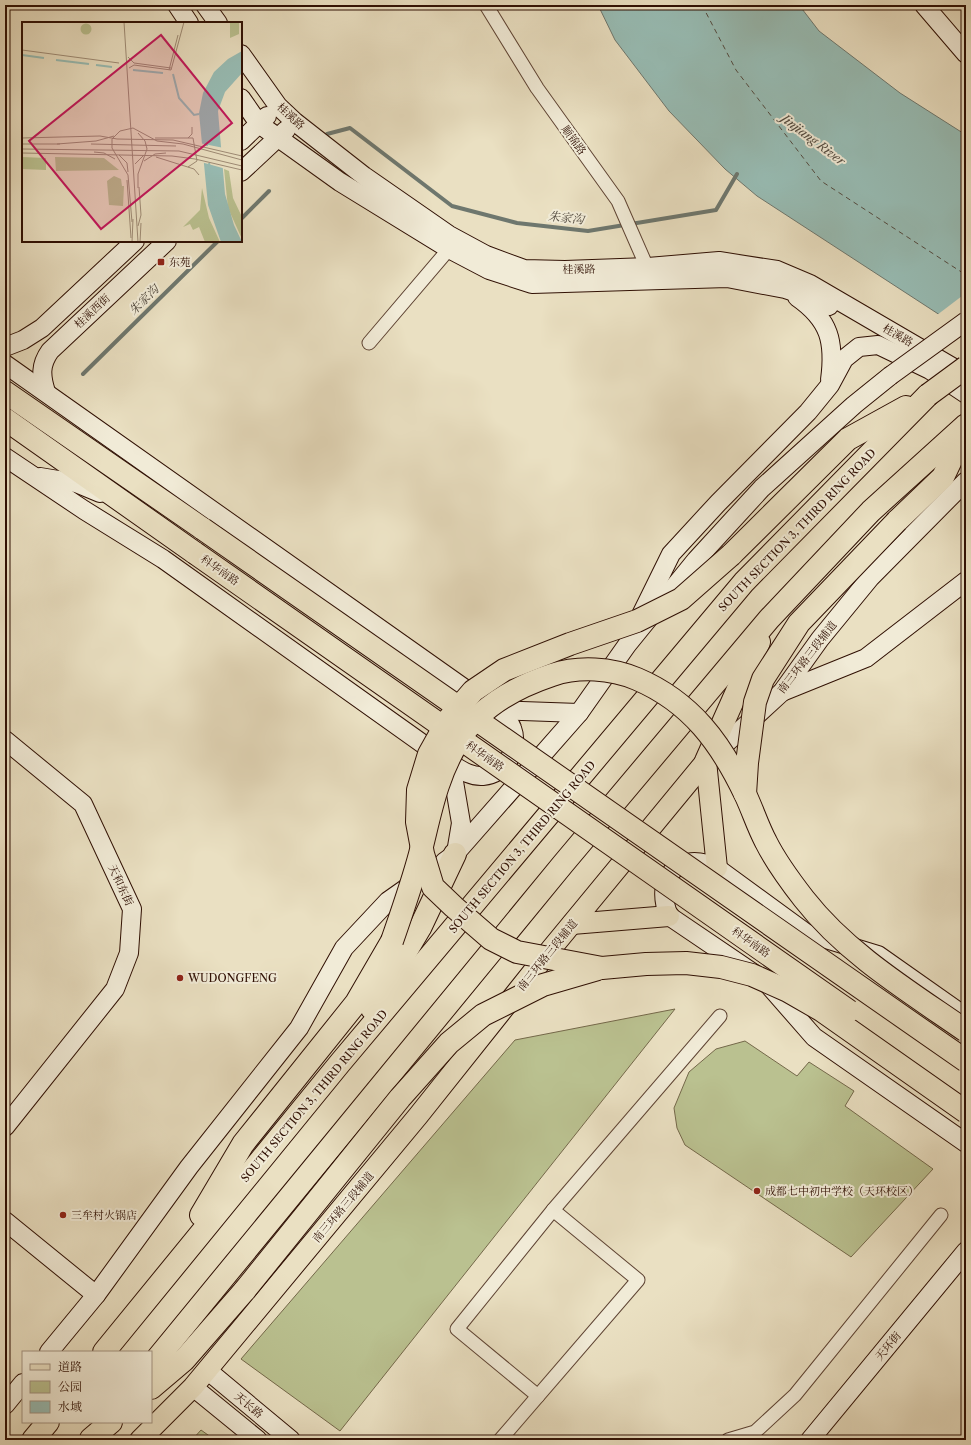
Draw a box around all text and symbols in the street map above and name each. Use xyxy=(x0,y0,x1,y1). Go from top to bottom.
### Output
inset map xyxy=(22,22,242,242)
street label: 桂溪路 xyxy=(274,100,308,132)
water label: Jinjiang River xyxy=(775,108,849,169)
street label: 顺锦路 xyxy=(559,123,589,157)
water label: 朱家沟 xyxy=(547,208,587,227)
place label: 东苑 xyxy=(169,255,191,269)
marker: 东苑 xyxy=(156,257,166,267)
street label: 桂溪路 xyxy=(562,262,596,276)
water label: 朱家沟 xyxy=(126,280,163,318)
street label: 桂溪西街 xyxy=(71,291,113,331)
street label: 桂溪路 xyxy=(880,321,916,349)
street label: SOUTH SECTION 3, THIRD RING ROAD xyxy=(715,446,879,614)
street label: 科华南路 xyxy=(198,552,242,588)
street label: 南三环路三段辅道 xyxy=(774,618,840,696)
street label: 科华南路 xyxy=(463,738,507,774)
street label: SOUTH SECTION 3, THIRD RING ROAD xyxy=(446,758,598,936)
street label: 天和东街 xyxy=(105,862,137,908)
street label: 南三环路三段辅道 xyxy=(514,916,580,994)
street label: 科华南路 xyxy=(729,924,773,960)
place label: WUDONGFENG xyxy=(187,971,277,985)
marker: WUDONGFENG xyxy=(175,973,185,983)
street label: SOUTH SECTION 3, THIRD RING ROAD xyxy=(238,1007,390,1185)
street label: 南三环路三段辅道 xyxy=(309,1169,377,1245)
place label: 成都七中初中学校（天环校区） xyxy=(765,1184,919,1198)
marker: 成都七中初中学校（天环校区） xyxy=(752,1186,762,1196)
place label: 三牟村火锅店 xyxy=(71,1208,137,1222)
marker: 三牟村火锅店 xyxy=(58,1210,68,1220)
street label: 天环街 xyxy=(872,1329,904,1363)
legend xyxy=(22,1351,152,1423)
text: 道路 xyxy=(58,1359,82,1374)
text: 公园 xyxy=(58,1379,82,1394)
street label: 天长路 xyxy=(232,1389,266,1421)
text: 水域 xyxy=(58,1399,82,1414)

